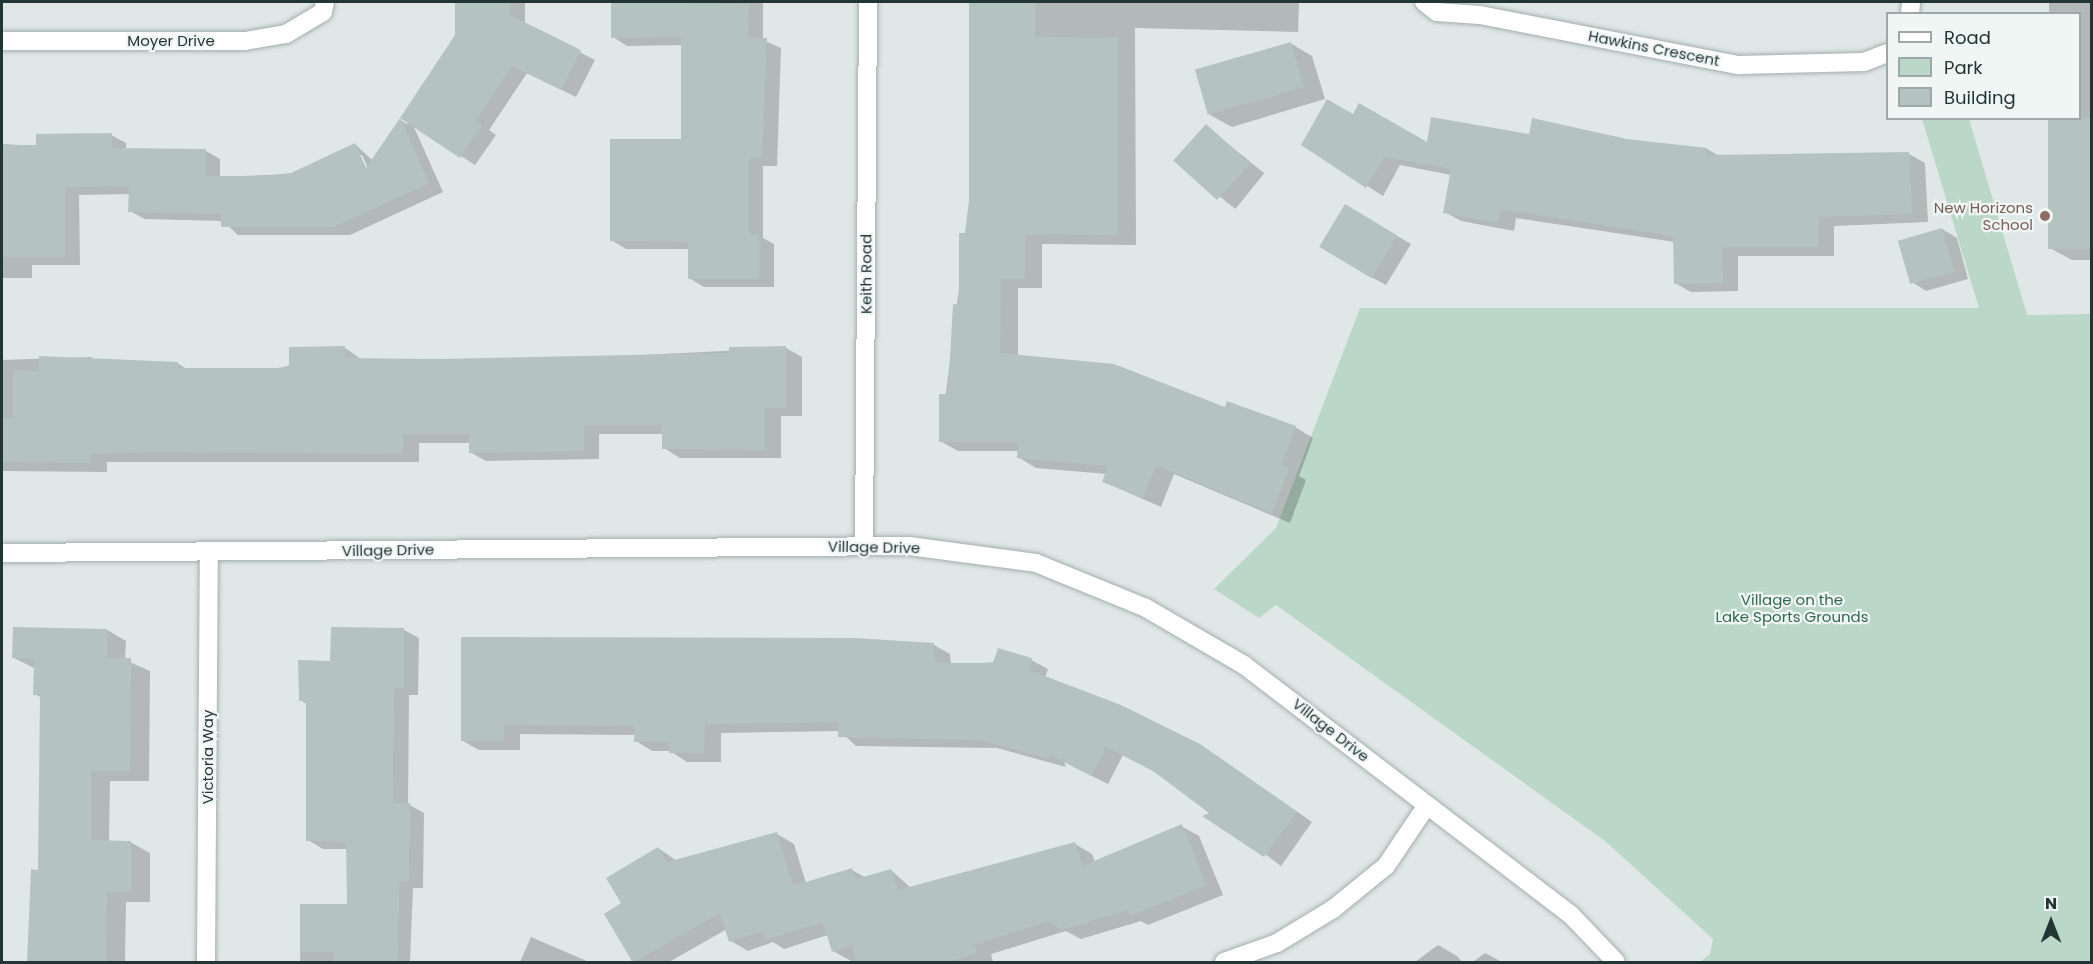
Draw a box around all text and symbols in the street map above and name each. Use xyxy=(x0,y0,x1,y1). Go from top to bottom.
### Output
legend xyxy=(1886,12,2081,120)
text: Road xyxy=(1944,25,1991,50)
street label: Hawkins Crescent xyxy=(1587,26,1721,70)
street label: Moyer Drive xyxy=(127,32,215,50)
text: Park xyxy=(1944,55,1983,80)
text: Building xyxy=(1944,85,2016,110)
place label: New Horizons School xyxy=(1934,198,2033,233)
marker: New Horizons School xyxy=(2038,209,2052,223)
street label: Keith Road xyxy=(857,234,875,314)
street label: Village Drive xyxy=(828,537,920,557)
street label: Village Drive xyxy=(342,540,434,560)
park label: Village on the Lake Sports Grounds xyxy=(1715,590,1869,625)
street label: Village Drive xyxy=(1289,694,1373,766)
street label: Victoria Way xyxy=(199,710,217,804)
north arrow xyxy=(2021,892,2081,952)
text: N xyxy=(2045,892,2057,915)

